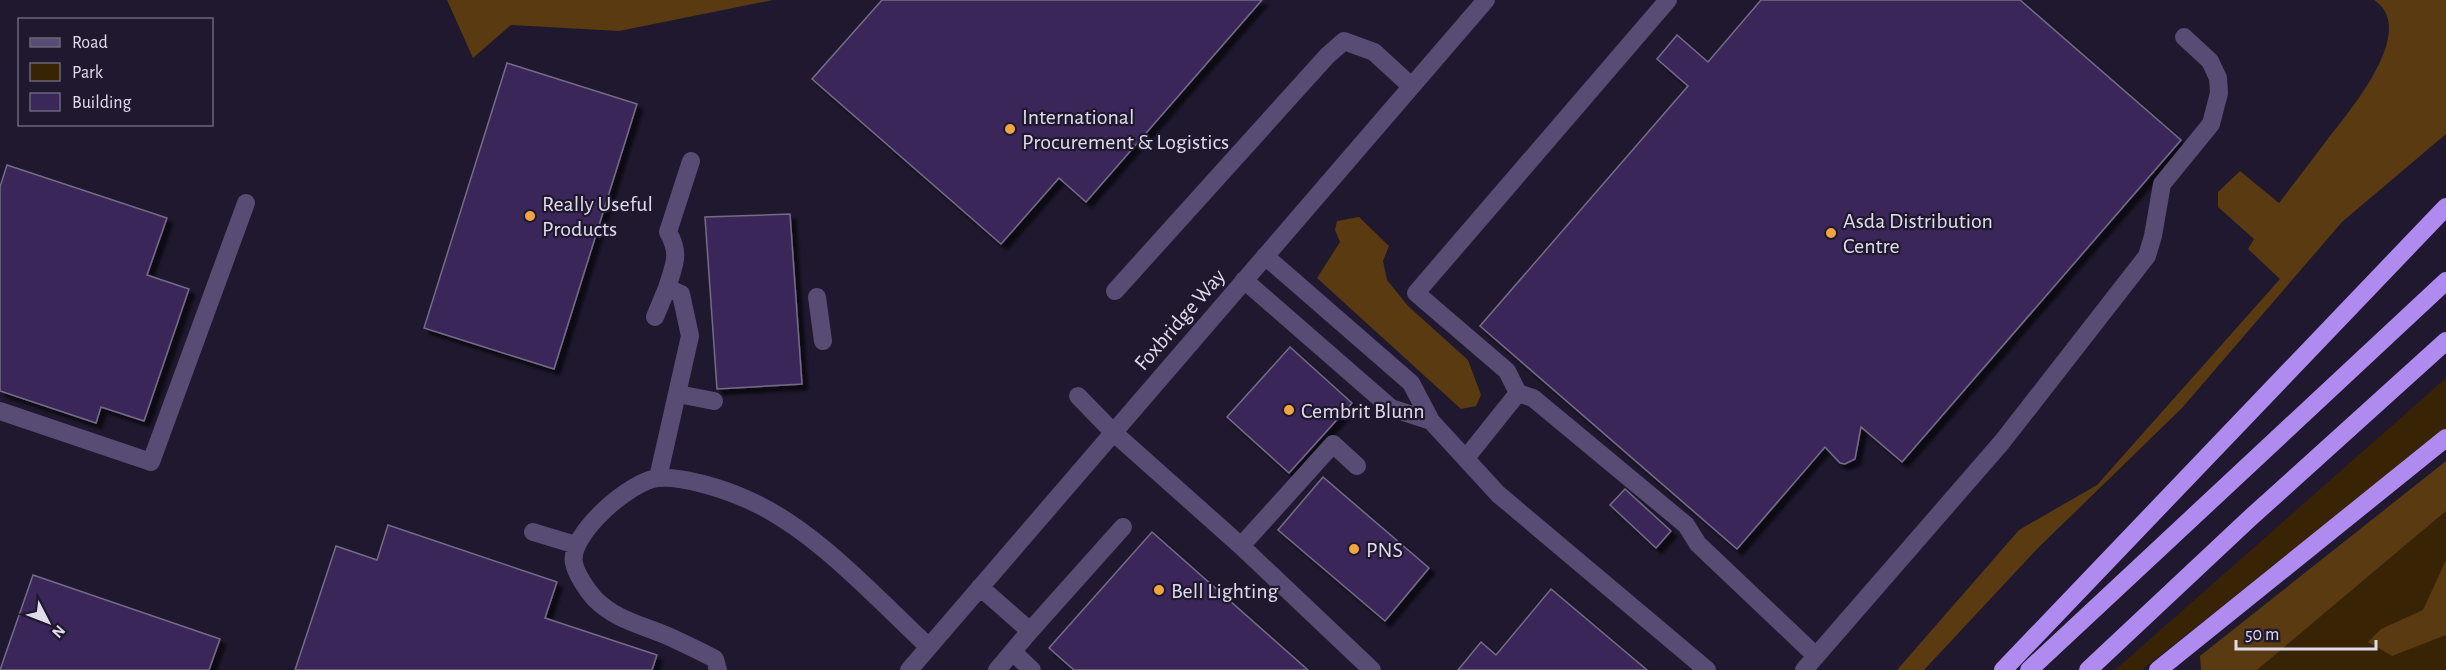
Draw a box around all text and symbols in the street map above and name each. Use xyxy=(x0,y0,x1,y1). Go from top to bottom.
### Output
legend xyxy=(18,18,213,126)
text: Road xyxy=(72,34,108,52)
text: Park xyxy=(72,64,104,82)
text: Building xyxy=(72,94,132,112)
place label: International Procurement & Logistics xyxy=(1022,106,1229,153)
marker: International Procurement & Logistics xyxy=(1003,122,1017,136)
place label: Really Useful Products xyxy=(542,193,653,240)
marker: Really Useful Products xyxy=(523,209,537,223)
place label: Asda Distribution Centre xyxy=(1843,210,1993,257)
marker: Asda Distribution Centre xyxy=(1824,226,1838,240)
street label: Foxbridge Way xyxy=(1130,264,1230,374)
place label: Cembrit Blunn xyxy=(1301,400,1425,422)
marker: Cembrit Blunn xyxy=(1282,403,1296,417)
place label: PNS xyxy=(1366,539,1403,561)
marker: PNS xyxy=(1347,542,1361,556)
place label: Bell Lighting xyxy=(1171,580,1279,602)
marker: Bell Lighting xyxy=(1152,583,1166,597)
north arrow xyxy=(18,592,78,652)
scale bar xyxy=(2236,613,2376,651)
text: N xyxy=(49,622,68,641)
text: 50 m xyxy=(2245,626,2279,644)

